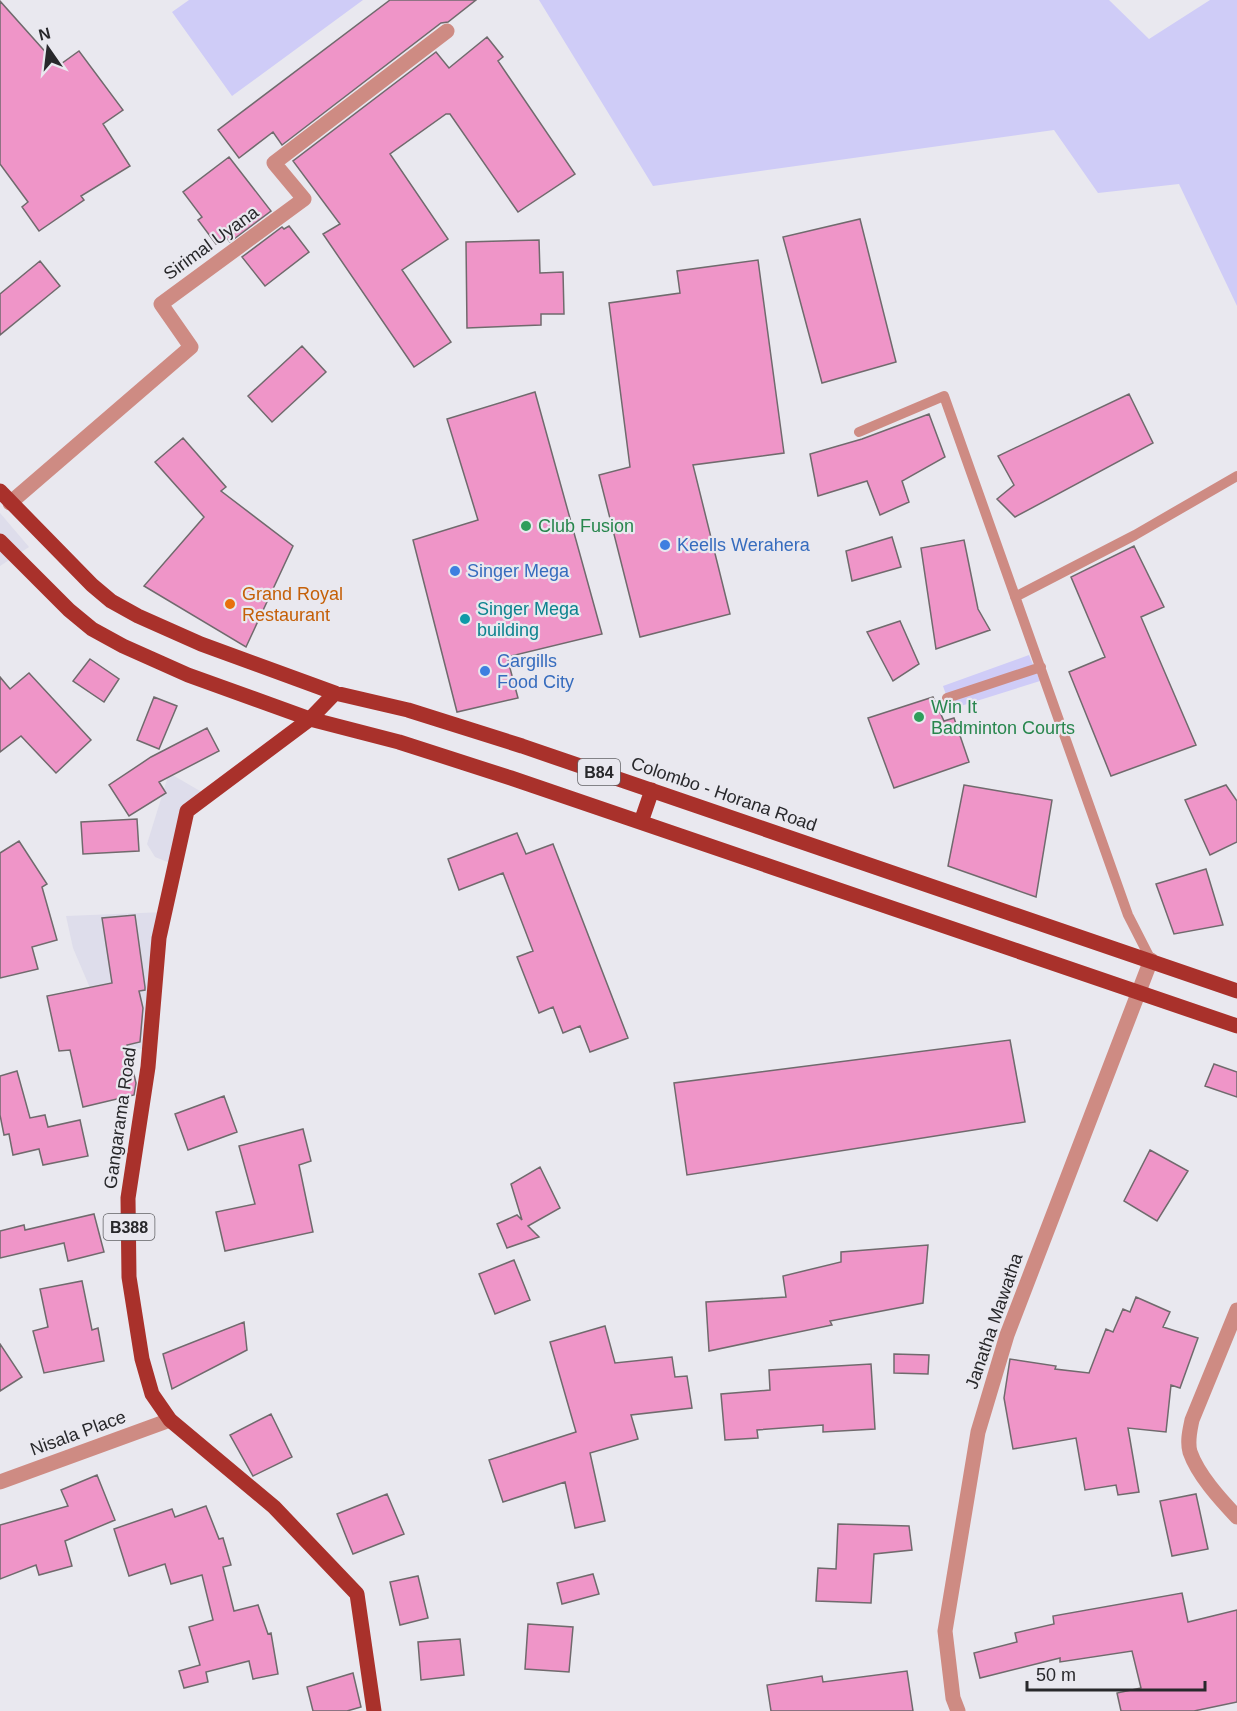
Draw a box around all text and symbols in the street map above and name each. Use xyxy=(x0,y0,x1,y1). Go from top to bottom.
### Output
north arrow xyxy=(18,18,78,78)
text: N xyxy=(37,24,52,44)
street label: Sirimal Uyana xyxy=(160,201,263,284)
place label: Club Fusion xyxy=(538,516,634,536)
marker: Club Fusion xyxy=(519,519,533,533)
place label: Keells Werahera xyxy=(677,535,811,555)
marker: Keells Werahera xyxy=(658,538,672,552)
place label: Singer Mega xyxy=(467,561,570,581)
marker: Singer Mega xyxy=(448,564,462,578)
place label: Grand Royal Restaurant xyxy=(242,584,343,625)
marker: Grand Royal Restaurant xyxy=(223,597,237,611)
place label: Singer Mega building xyxy=(477,599,580,640)
marker: Singer Mega building xyxy=(458,612,472,626)
place label: Cargills Food City xyxy=(497,651,574,692)
marker: Cargills Food City xyxy=(478,664,492,678)
place label: Win It Badminton Courts xyxy=(931,697,1075,738)
marker: Win It Badminton Courts xyxy=(912,710,926,724)
street label: Colombo - Horana Road xyxy=(629,753,819,835)
road number: B84 xyxy=(578,759,620,785)
street label: Gangarama Road xyxy=(100,1046,140,1190)
road number: B388 xyxy=(104,1214,154,1240)
street label: Janatha Mawatha xyxy=(961,1250,1027,1391)
street label: Nisala Place xyxy=(28,1406,128,1460)
scale bar xyxy=(1027,1654,1206,1692)
text: 50 m xyxy=(1036,1665,1076,1685)

